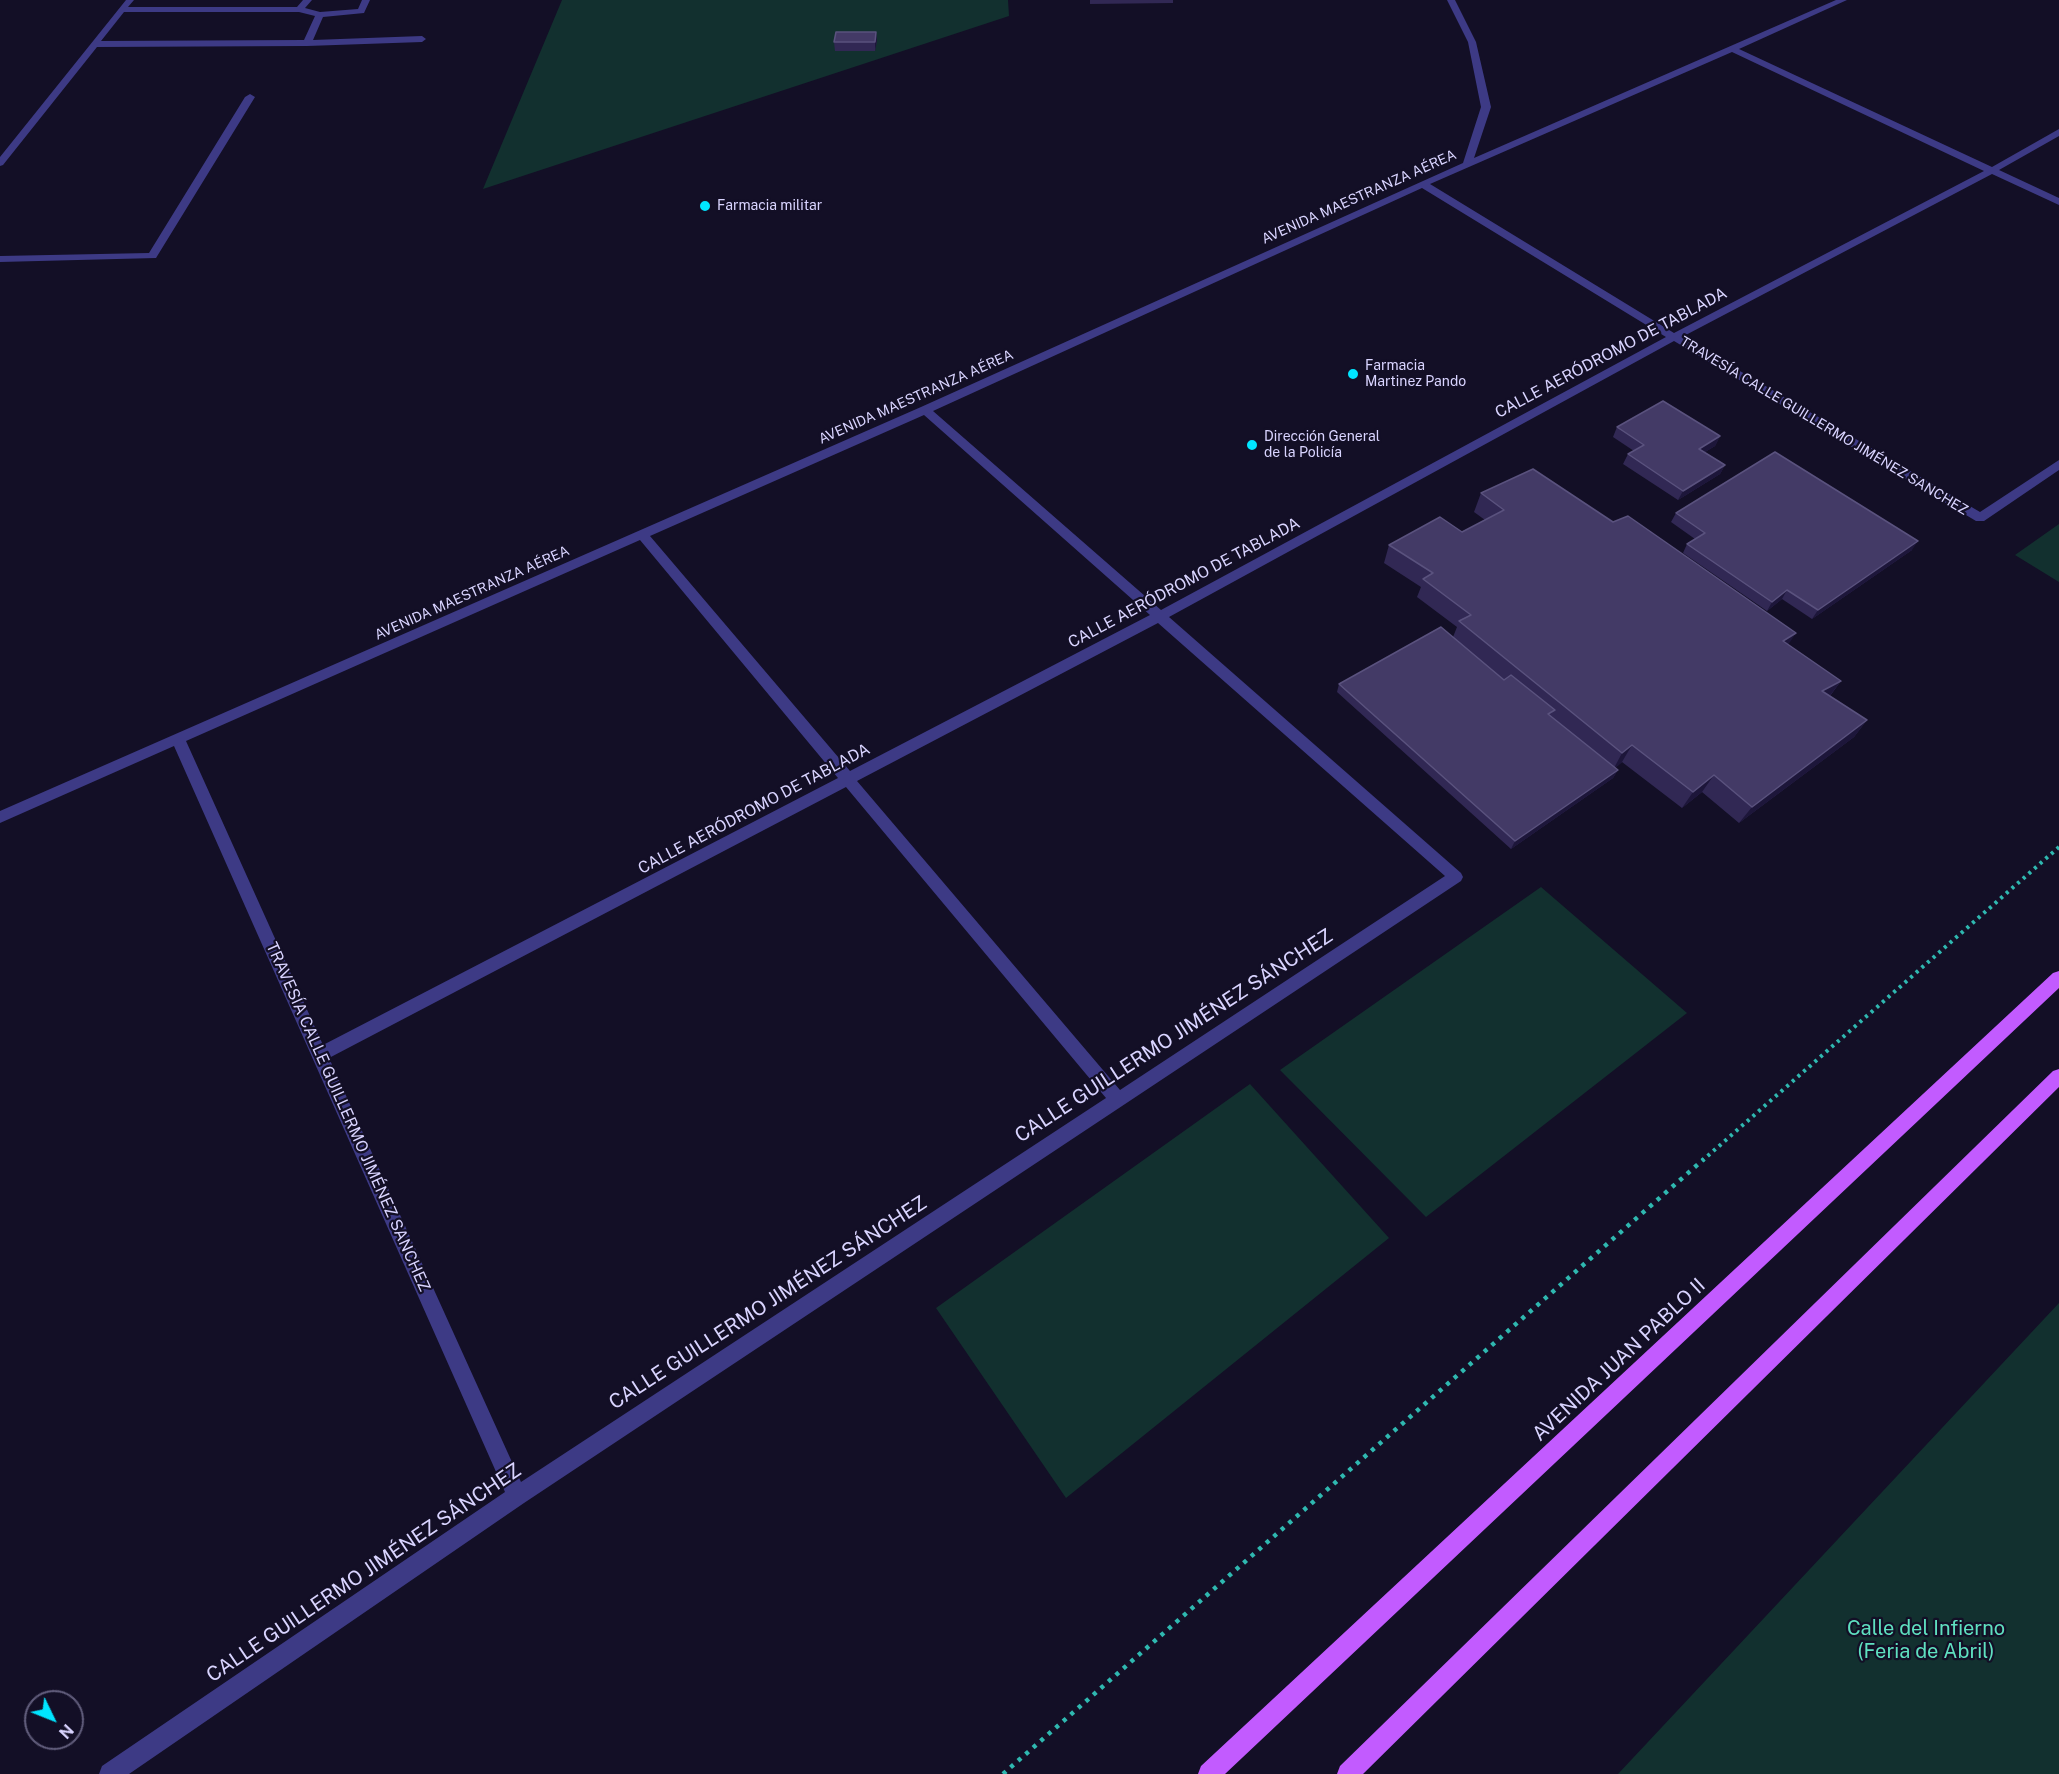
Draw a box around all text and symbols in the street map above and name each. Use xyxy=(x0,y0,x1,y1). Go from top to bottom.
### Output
street label: AVENIDA MAESTRANZA AÉREA xyxy=(1259,146,1459,248)
place label: Farmacia militar xyxy=(717,198,822,214)
marker: Farmacia militar xyxy=(698,199,712,213)
street label: CALLE AERÓDROMO DE TABLADA xyxy=(1492,284,1730,422)
street label: TRAVESÍA CALLE GUILLERMO JIMÉNEZ SANCHEZ xyxy=(1677,333,1971,519)
street label: AVENIDA MAESTRANZA AÉREA xyxy=(816,346,1016,448)
place label: Farmacia Martinez Pando xyxy=(1365,358,1466,390)
marker: Farmacia Martinez Pando xyxy=(1346,367,1360,381)
place label: Dirección General de la Policía xyxy=(1264,429,1380,461)
marker: Dirección General de la Policía xyxy=(1245,438,1259,452)
street label: CALLE AERÓDROMO DE TABLADA xyxy=(1065,514,1303,652)
street label: AVENIDA MAESTRANZA AÉREA xyxy=(372,542,572,644)
street label: CALLE AERÓDROMO DE TABLADA xyxy=(635,740,873,878)
street label: CALLE GUILLERMO JIMÉNEZ SÁNCHEZ xyxy=(1011,924,1337,1148)
street label: TRAVESÍA CALLE GUILLERMO JIMÉNEZ SANCHEZ xyxy=(262,939,434,1295)
street label: CALLE GUILLERMO JIMÉNEZ SÁNCHEZ xyxy=(605,1191,931,1415)
street label: AVENIDA JUAN PABLO II xyxy=(1528,1274,1710,1446)
street label: CALLE GUILLERMO JIMÉNEZ SÁNCHEZ xyxy=(202,1458,526,1688)
park label: Calle del Infierno (Feria de Abril) xyxy=(1847,1617,2005,1664)
north arrow xyxy=(24,1690,84,1750)
text: N xyxy=(55,1720,77,1742)

